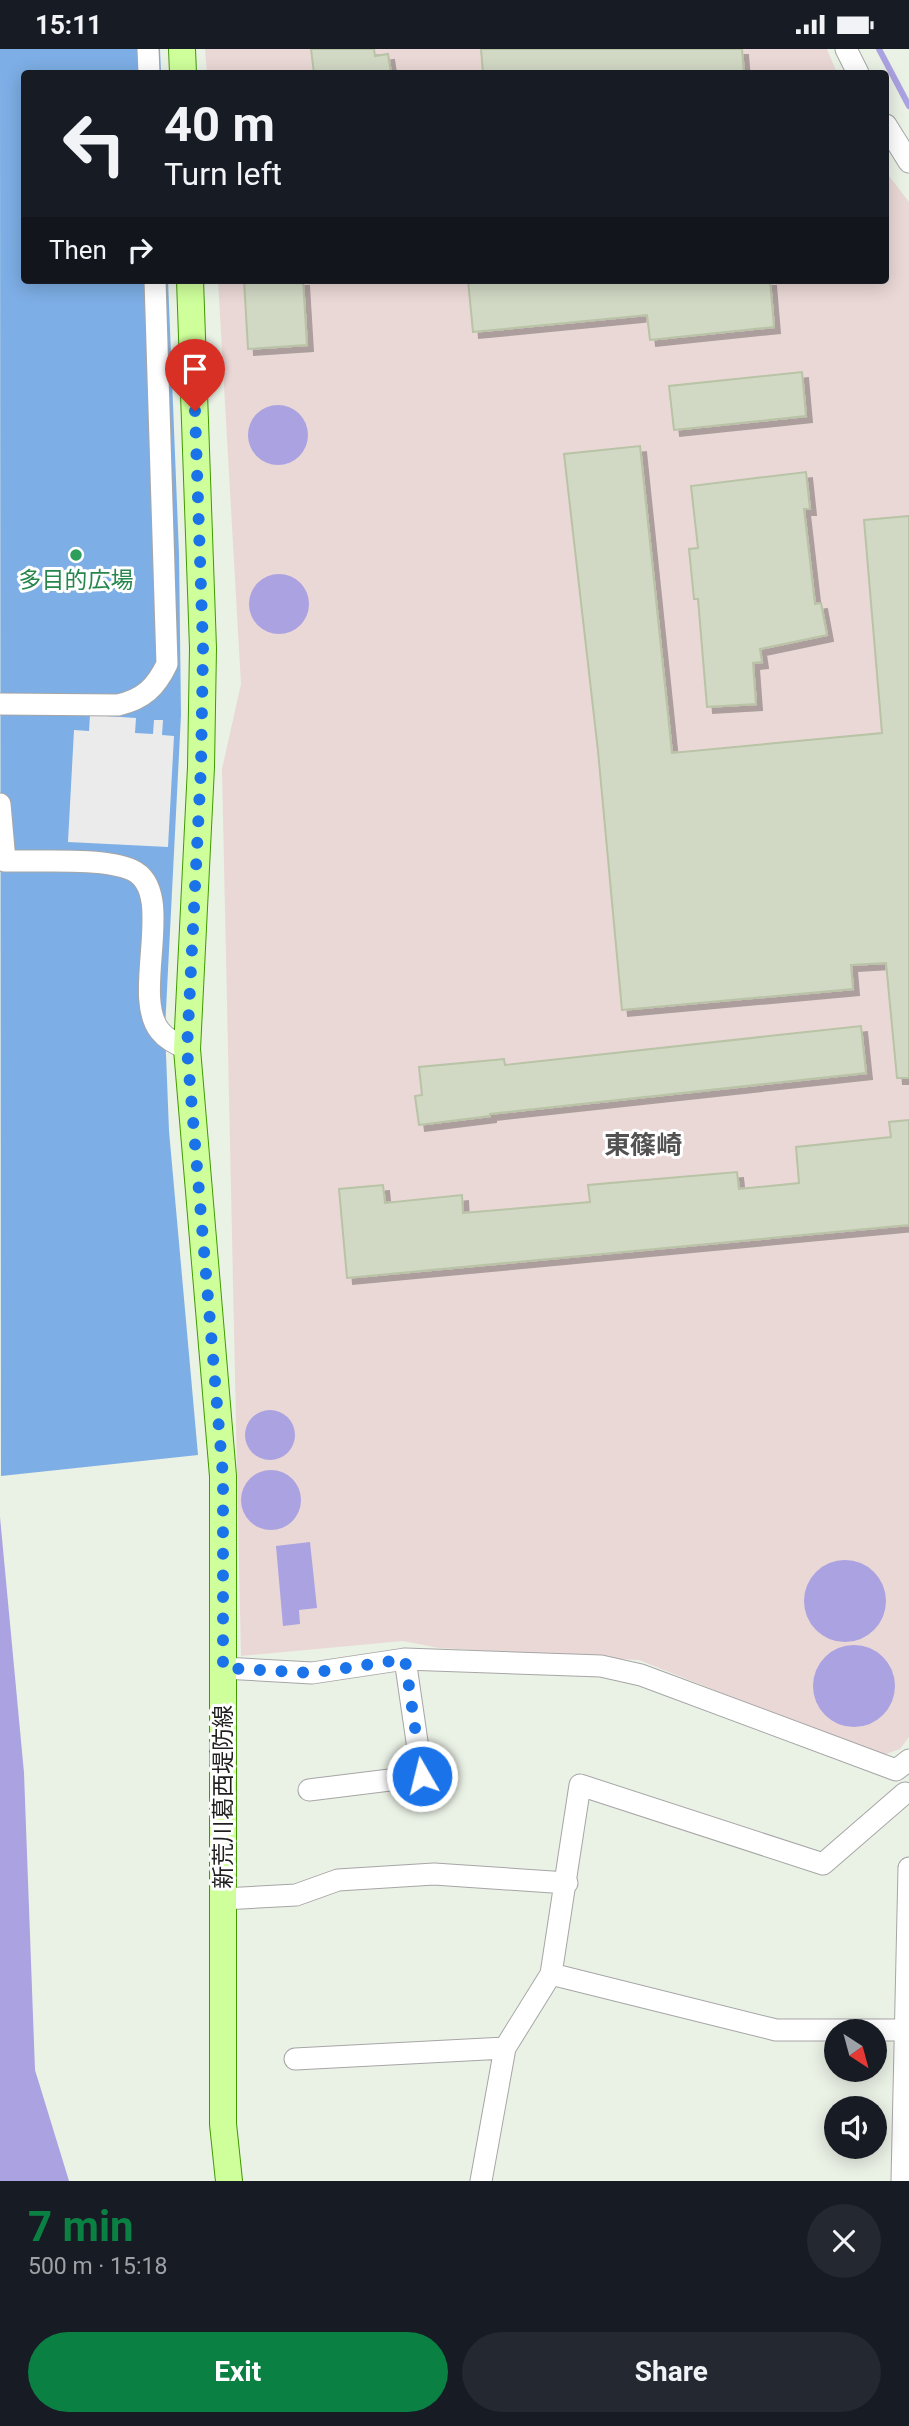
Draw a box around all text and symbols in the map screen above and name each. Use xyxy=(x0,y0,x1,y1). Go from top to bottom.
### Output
text: 15:11 xyxy=(35,10,102,40)
text: 40 m xyxy=(164,96,275,153)
icon: left xyxy=(49,98,140,189)
text: Turn left xyxy=(164,155,282,193)
icon: right xyxy=(121,231,159,269)
text: Then xyxy=(49,235,107,265)
pin xyxy=(165,339,225,411)
icon: arrive xyxy=(176,350,214,388)
marker: 多目的広場 xyxy=(68,547,84,563)
place label: 多目的広場 xyxy=(19,567,134,594)
district label: 東篠崎 xyxy=(604,1130,682,1160)
street label: 新荒川葛西堤防線 xyxy=(210,1705,237,1889)
position arrow xyxy=(385,1739,459,1813)
north arrow xyxy=(824,2019,887,2083)
map controls xyxy=(824,2019,887,2159)
button: sound xyxy=(824,2096,887,2159)
text: 7 min xyxy=(28,2202,134,2251)
button: close xyxy=(807,2204,881,2278)
text: 500 m · 15:18 xyxy=(28,2253,167,2280)
button: Exit xyxy=(28,2332,448,2412)
button: Share xyxy=(462,2332,881,2412)

